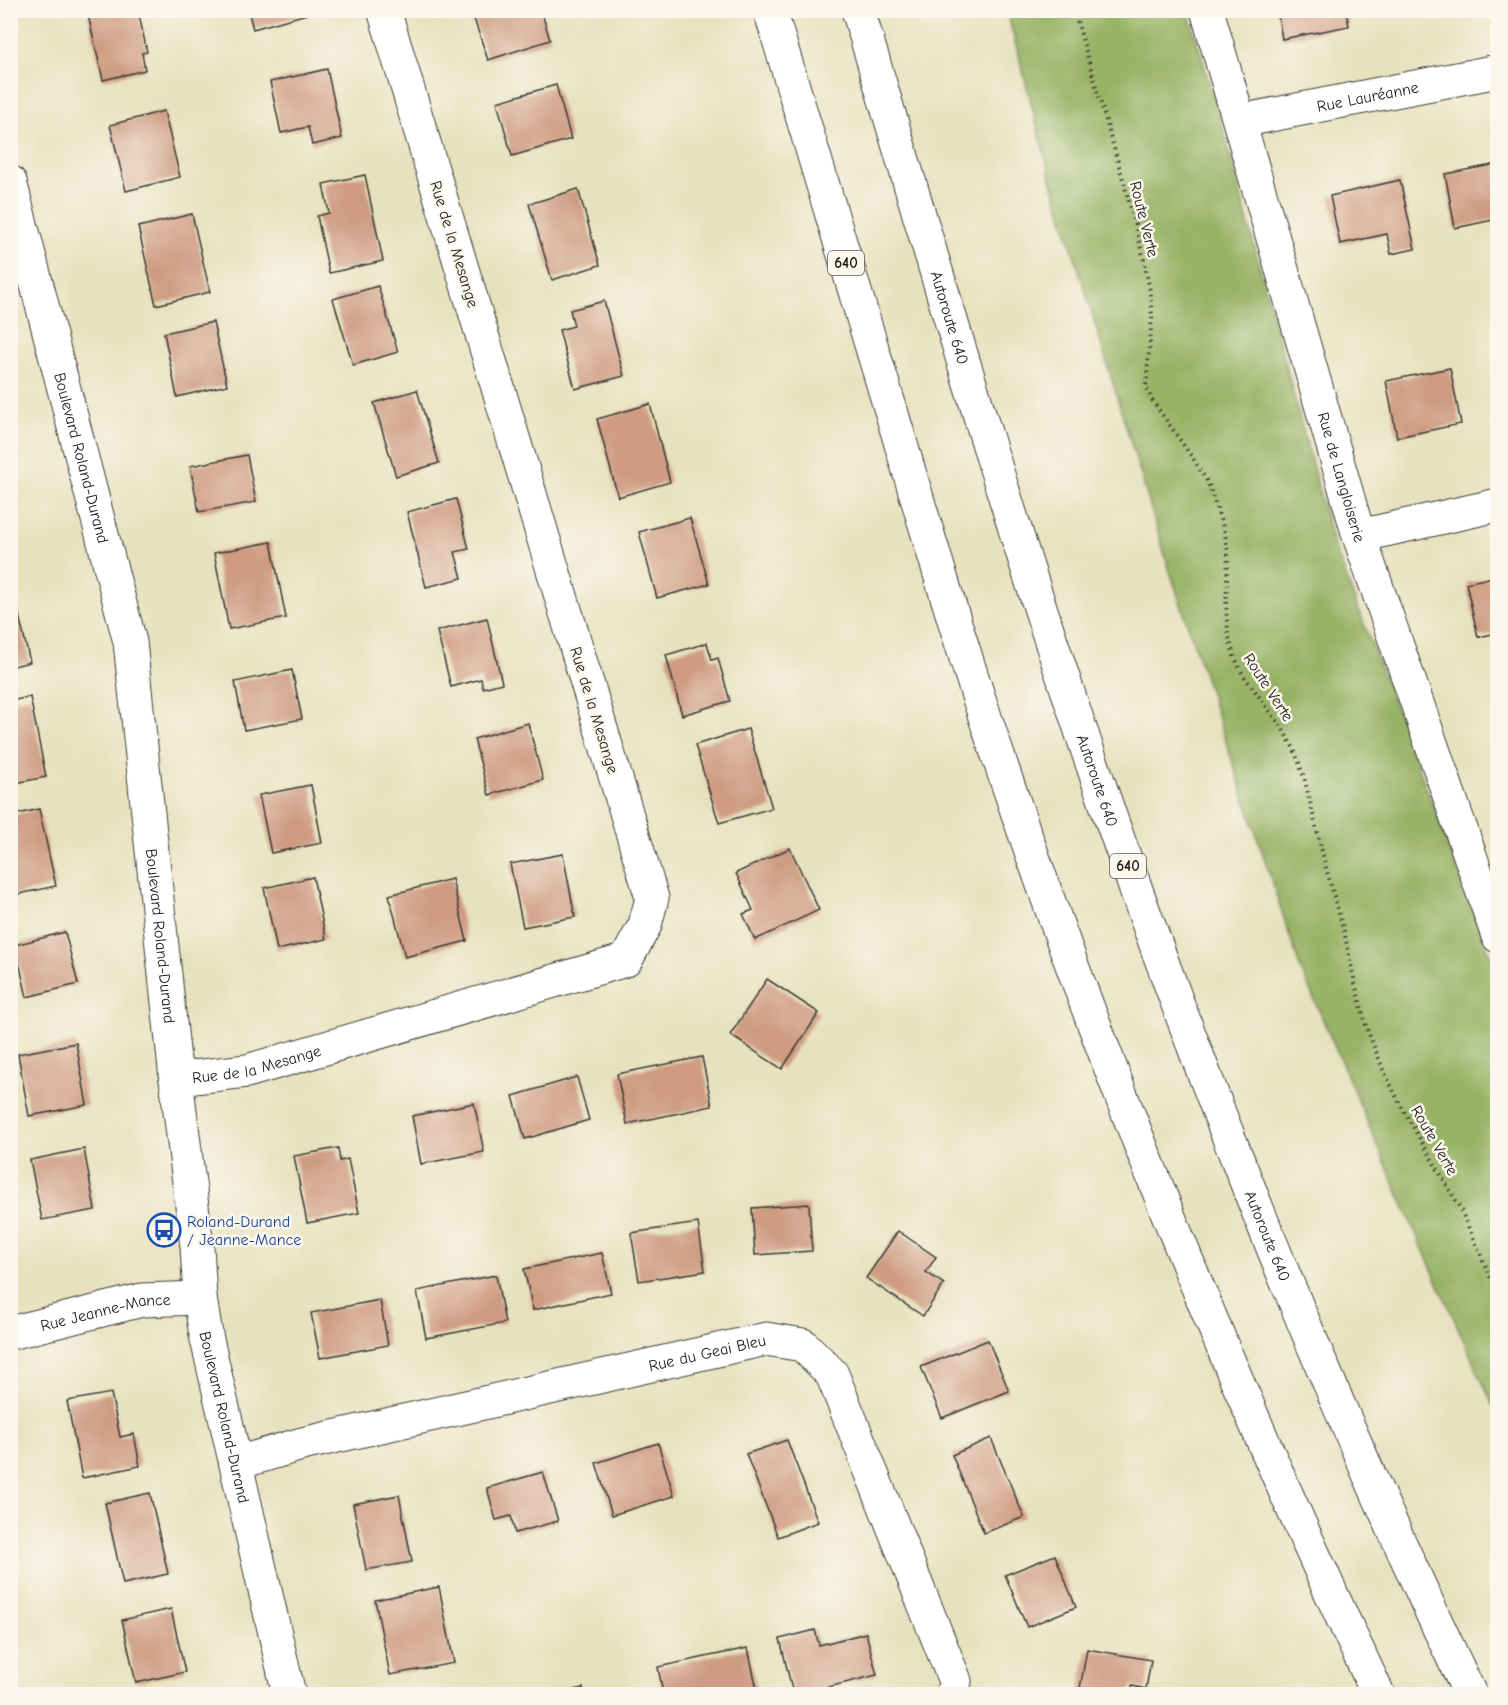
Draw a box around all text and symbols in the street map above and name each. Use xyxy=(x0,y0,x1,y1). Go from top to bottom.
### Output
street label: Rue Lauréanne xyxy=(1315,79,1420,116)
street label: Rue de la Mesange xyxy=(426,179,482,310)
street label: Route Verte xyxy=(1126,179,1162,259)
road number: 640 xyxy=(828,251,864,275)
street label: Autoroute 640 xyxy=(927,269,972,367)
street label: Boulevard Roland-Durand xyxy=(50,371,112,545)
street label: Rue de Langloiserie xyxy=(1314,410,1368,545)
street label: Rue de la Mesange xyxy=(566,645,622,776)
street label: Route Verte xyxy=(1239,650,1297,725)
street label: Autoroute 640 xyxy=(1073,732,1121,829)
street label: Boulevard Roland-Durand xyxy=(142,848,178,1024)
road number: 640 xyxy=(1110,854,1146,878)
street label: Rue de la Mesange xyxy=(191,1042,323,1087)
street label: Route Verte xyxy=(1407,1102,1461,1179)
street label: Autoroute 640 xyxy=(1241,1188,1294,1284)
bus stop icon: Roland-Durand / Jeanne-Mance xyxy=(146,1212,182,1248)
place label: Roland-Durand / Jeanne-Mance xyxy=(187,1213,301,1249)
street label: Rue Jeanne-Mance xyxy=(39,1291,171,1335)
street label: Boulevard Roland-Durand xyxy=(195,1330,253,1505)
street label: Rue du Geai Bleu xyxy=(647,1331,768,1375)

